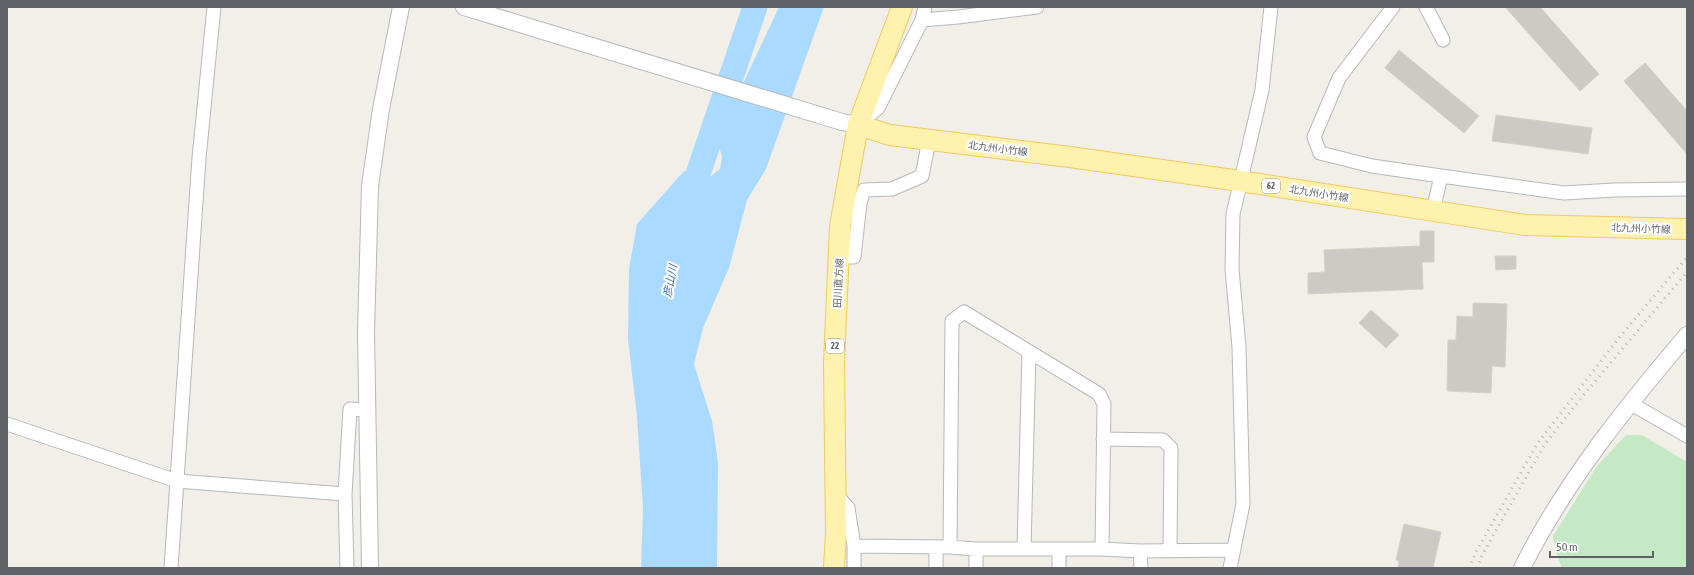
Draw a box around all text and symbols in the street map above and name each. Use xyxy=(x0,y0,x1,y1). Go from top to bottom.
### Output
street label: 北九州小竹線 xyxy=(967,139,1028,158)
road number: 62 xyxy=(1262,179,1280,193)
street label: 北九州小竹線 xyxy=(1288,183,1349,204)
street label: 北九州小竹線 xyxy=(1611,222,1671,235)
street label: 田川直方線 xyxy=(832,258,845,308)
water label: 彦山川 xyxy=(661,263,679,298)
road number: 22 xyxy=(826,339,844,353)
scale bar xyxy=(1550,533,1653,559)
text: 50 m xyxy=(1556,540,1578,554)

